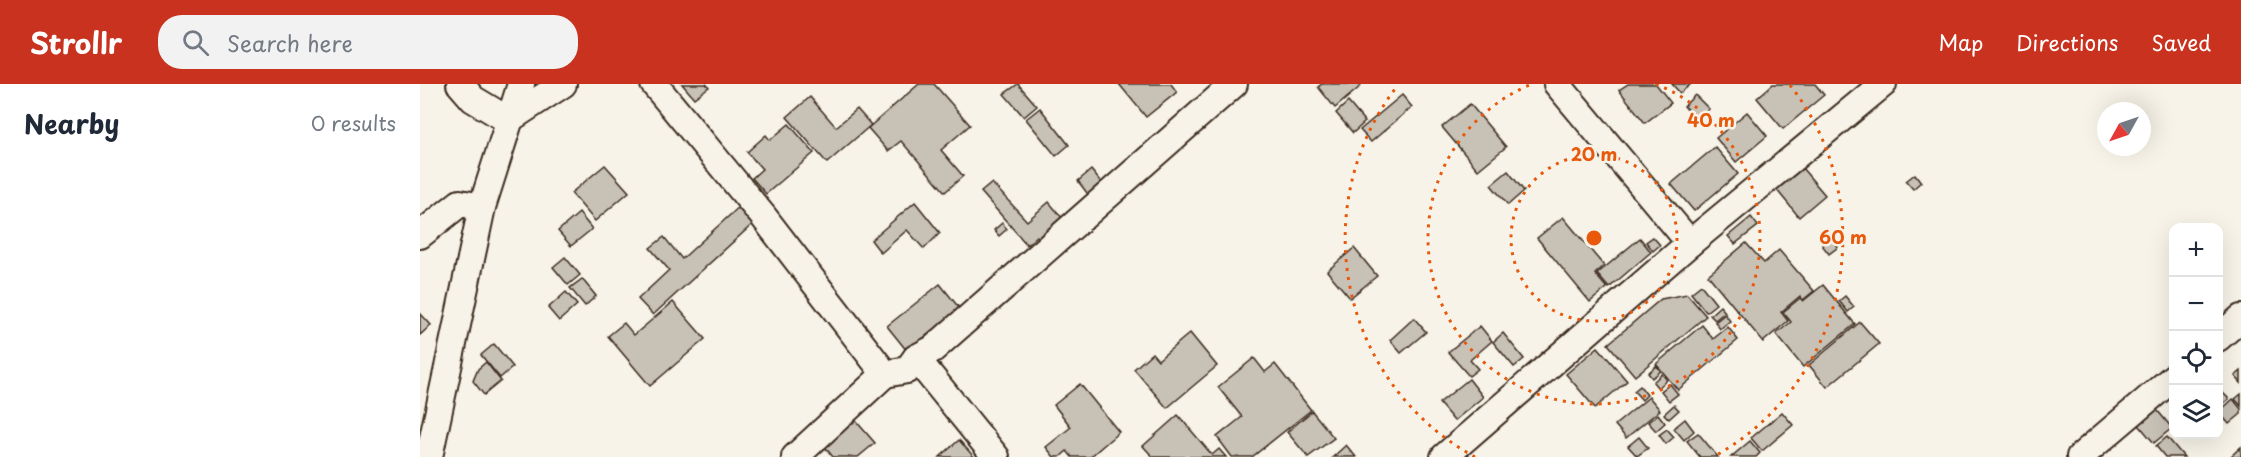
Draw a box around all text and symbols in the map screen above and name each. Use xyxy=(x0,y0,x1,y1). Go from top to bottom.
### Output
search box xyxy=(158,15,578,69)
text: Strollr xyxy=(30,21,122,64)
icon: search xyxy=(179,26,212,59)
text: Search here xyxy=(227,26,353,59)
text: Map xyxy=(1938,26,1983,58)
text: Directions xyxy=(2016,26,2118,58)
text: Saved xyxy=(2151,26,2211,58)
north arrow xyxy=(2097,102,2151,156)
text: Nearby xyxy=(24,104,119,143)
text: 40 m xyxy=(1687,106,1735,133)
text: 0 results xyxy=(311,108,396,138)
text: 20 m xyxy=(1571,140,1617,167)
text: 60 m xyxy=(1819,223,1867,250)
map controls xyxy=(2169,223,2223,439)
button: + xyxy=(2169,223,2223,277)
centre of rings xyxy=(1584,228,1604,248)
button: − xyxy=(2169,277,2223,331)
button: locate xyxy=(2169,331,2223,385)
button: layers xyxy=(2169,385,2223,439)

